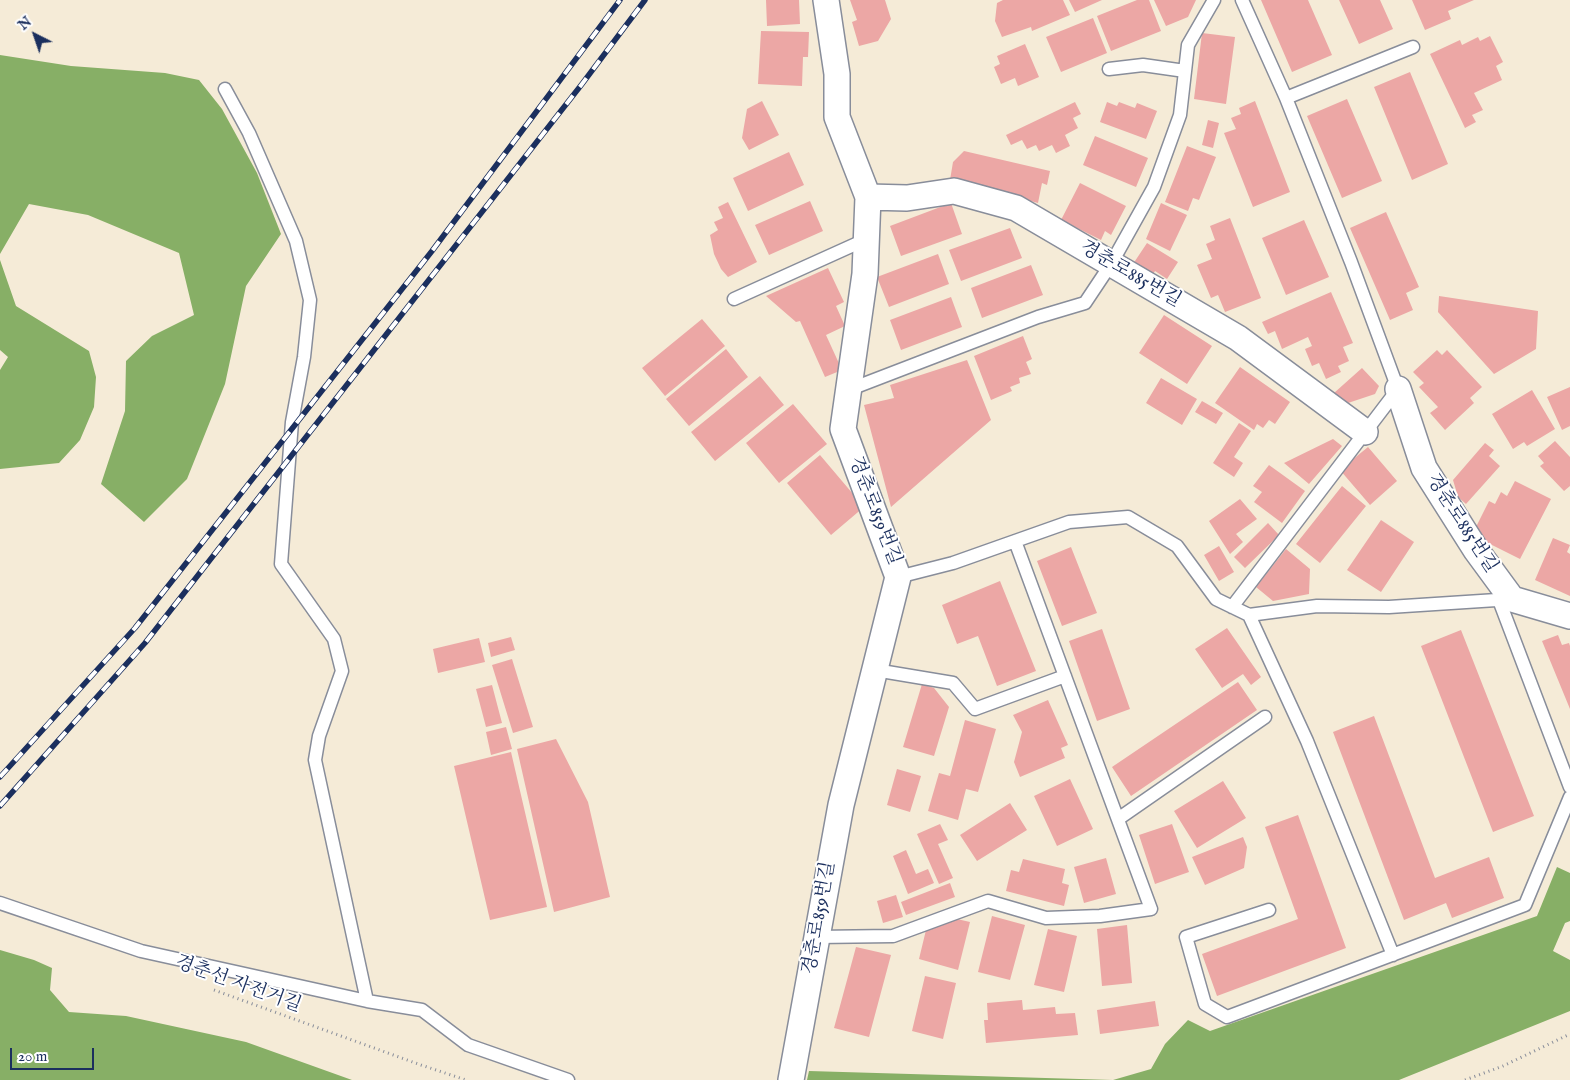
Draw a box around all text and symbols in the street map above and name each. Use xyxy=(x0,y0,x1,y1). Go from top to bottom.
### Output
north arrow xyxy=(10,10,60,60)
text: N xyxy=(15,13,36,34)
street label: 경춘로885번길 xyxy=(1075,237,1185,313)
street label: 경춘로859번길 xyxy=(843,454,905,568)
street label: 경춘로885번길 xyxy=(1421,470,1501,578)
street label: 경춘로859번길 xyxy=(799,860,841,976)
street label: 경춘선 자전거길 xyxy=(172,952,304,1018)
scale bar xyxy=(12,1038,96,1070)
text: 20 m xyxy=(18,1047,47,1066)

